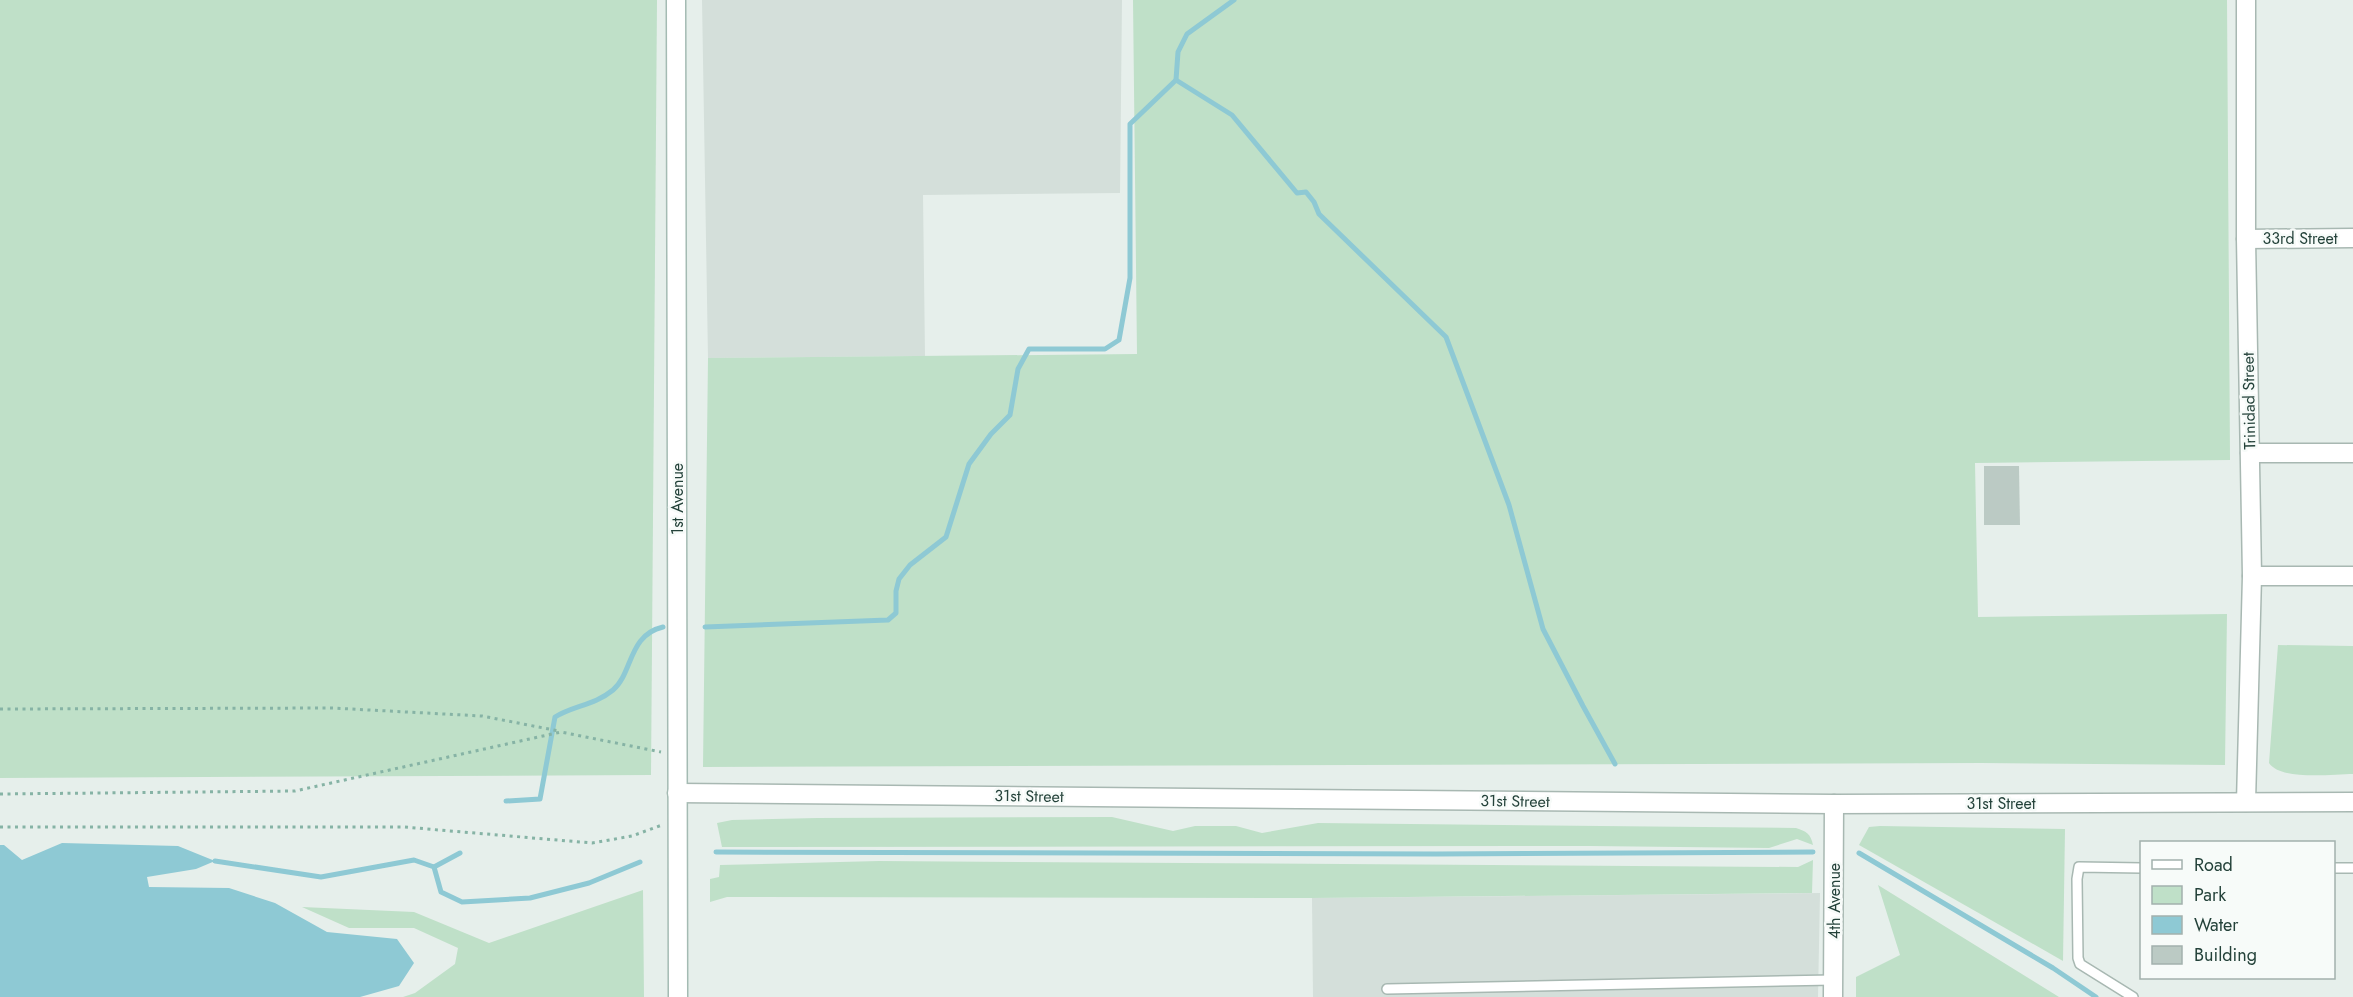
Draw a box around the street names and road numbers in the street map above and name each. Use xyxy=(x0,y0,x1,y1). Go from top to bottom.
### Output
street label: 33rd Street xyxy=(2262,227,2338,250)
street label: Trinidad Street xyxy=(2237,352,2261,450)
street label: 1st Avenue xyxy=(666,463,689,535)
street label: 31st Street xyxy=(994,784,1064,808)
street label: 31st Street xyxy=(1480,789,1550,813)
street label: 31st Street xyxy=(1966,792,2036,815)
street label: 4th Avenue xyxy=(1823,863,1846,939)

